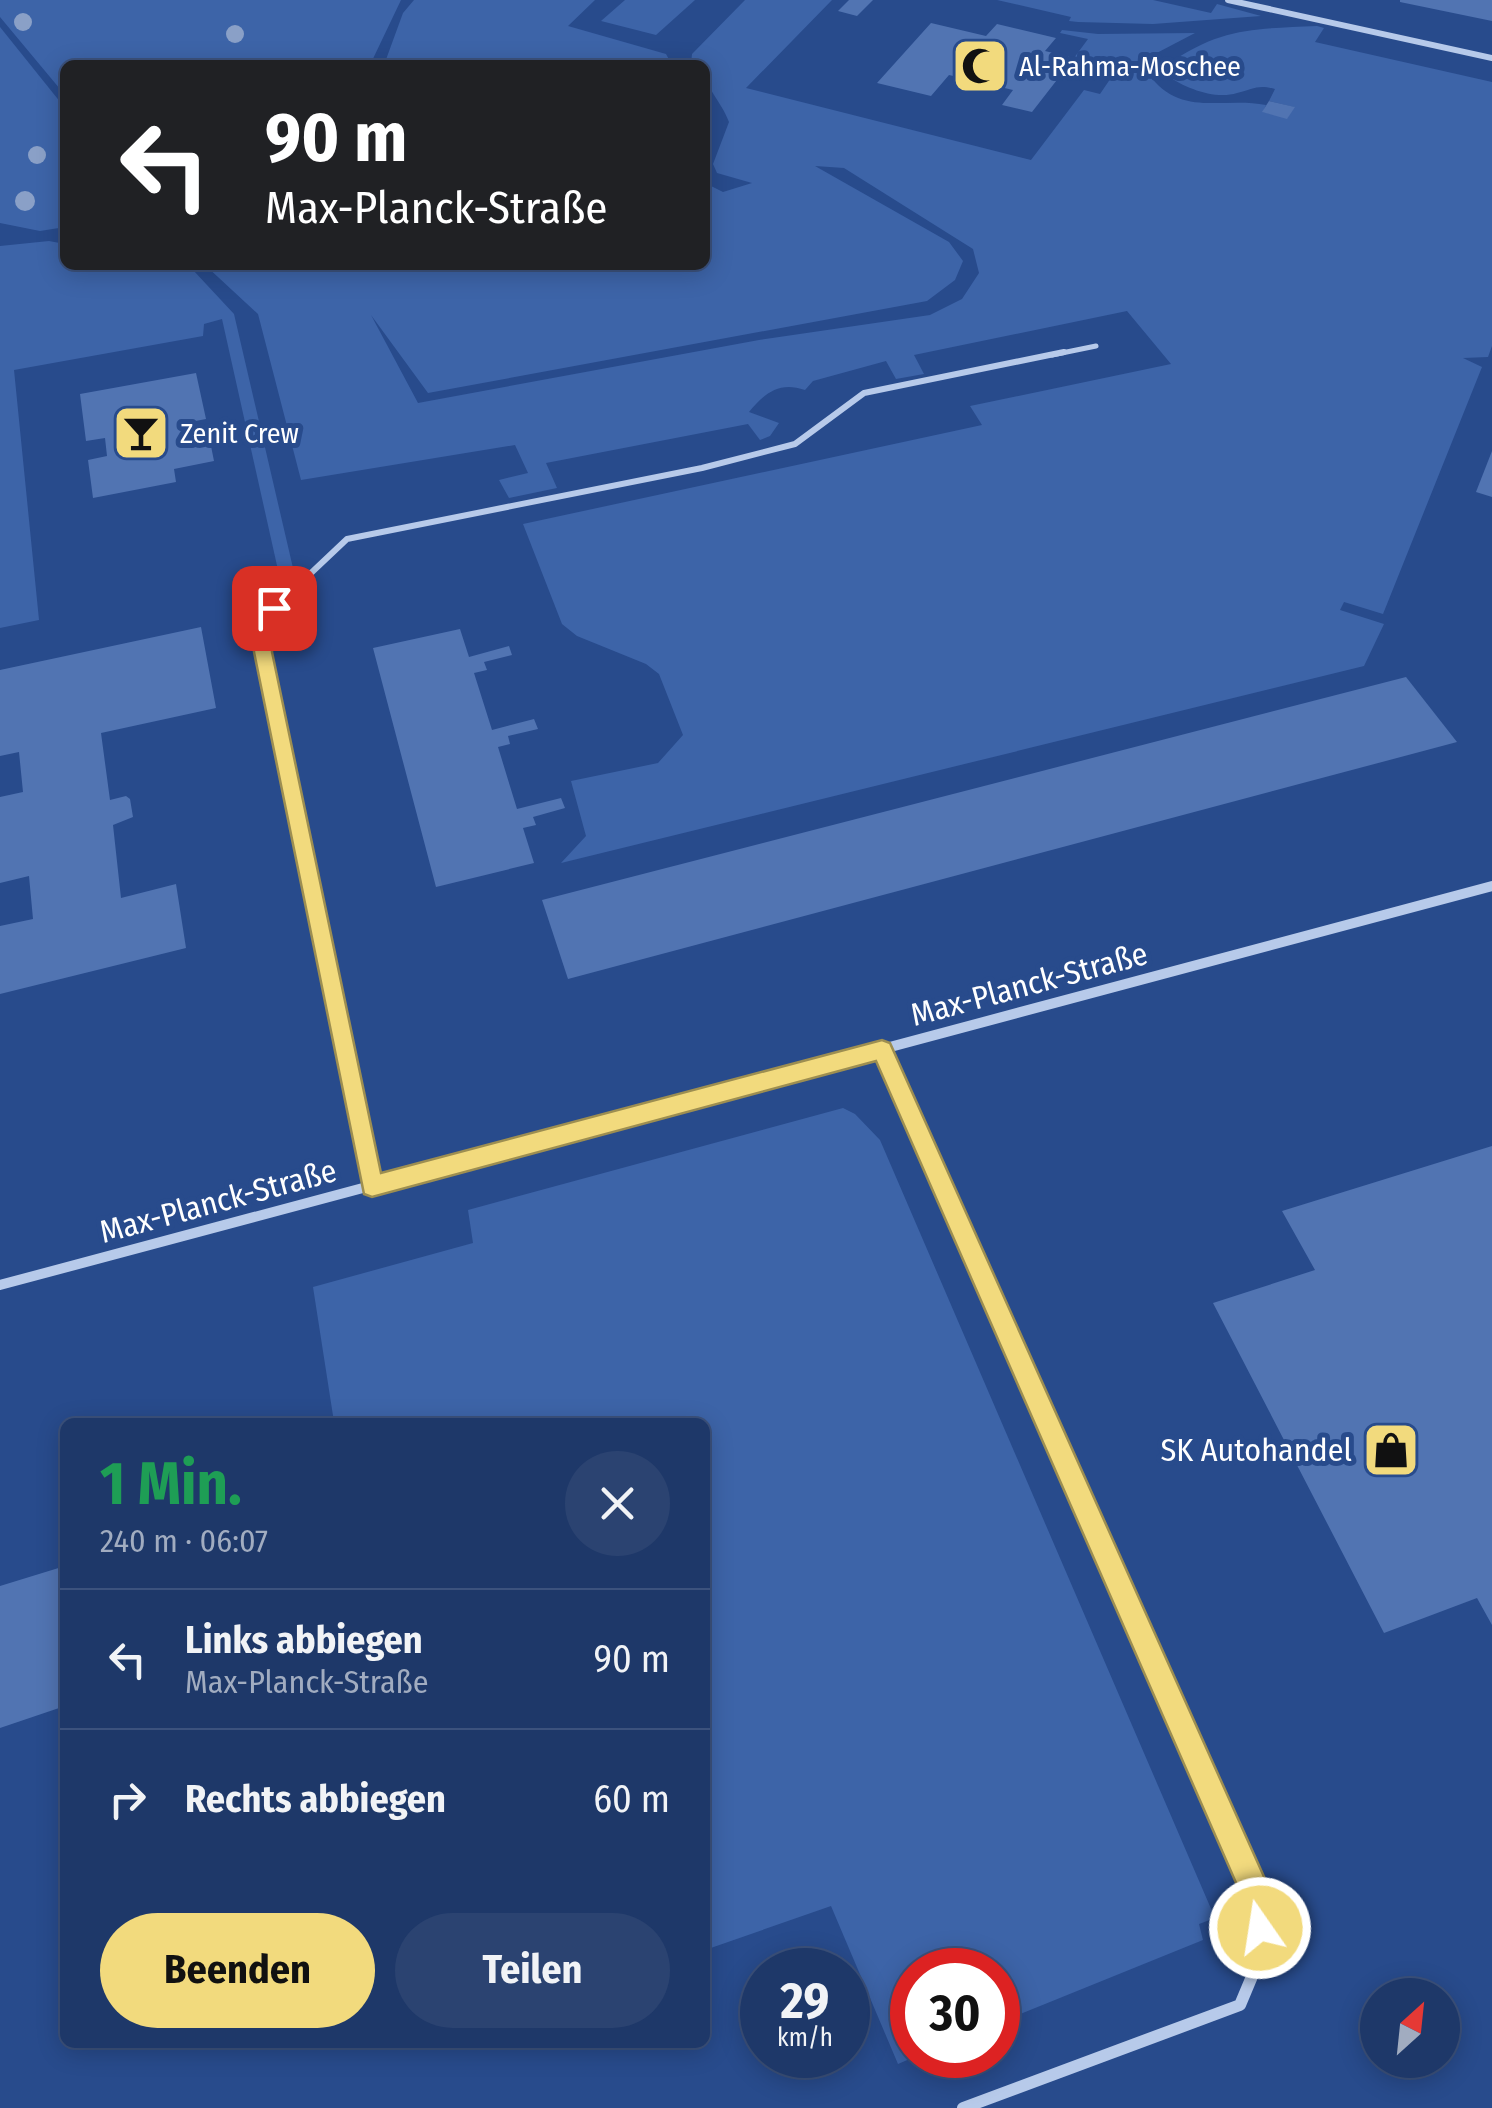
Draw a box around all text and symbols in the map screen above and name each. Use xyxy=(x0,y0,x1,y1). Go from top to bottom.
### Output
mosque icon: Al-Rahma-Moschee xyxy=(950,36,1010,96)
place label: Al-Rahma-Moschee xyxy=(1019,50,1241,83)
text: 90 m xyxy=(265,96,407,180)
icon: left xyxy=(100,100,230,230)
text: Max-Planck-Straße xyxy=(265,181,607,235)
bar icon: Zenit Crew xyxy=(111,403,171,463)
place label: Zenit Crew xyxy=(180,417,299,450)
pin xyxy=(232,566,317,651)
icon: arrive xyxy=(247,581,302,636)
street label: Max-Planck-Straße xyxy=(906,934,1152,1034)
street label: Max-Planck-Straße xyxy=(95,1151,341,1251)
shop icon: SK Autohandel xyxy=(1361,1420,1421,1480)
place label: SK Autohandel xyxy=(1160,1431,1352,1469)
text: 1 Min. xyxy=(100,1448,242,1520)
button: close xyxy=(565,1451,670,1556)
text: 240 m · 06:07 xyxy=(100,1522,268,1560)
text: Links abbiegen xyxy=(185,1617,423,1663)
icon: left xyxy=(100,1632,155,1687)
text: 90 m xyxy=(594,1636,670,1682)
text: Max-Planck-Straße xyxy=(185,1663,429,1701)
icon: right xyxy=(100,1772,155,1827)
text: Rechts abbiegen xyxy=(185,1776,446,1822)
text: 60 m xyxy=(593,1776,670,1822)
position arrow xyxy=(1208,1876,1312,1980)
button: Beenden xyxy=(100,1913,375,2028)
button: Teilen xyxy=(395,1913,670,2028)
speed limit sign: 30 xyxy=(890,1948,1020,2078)
text: 29 xyxy=(781,1971,829,2031)
north arrow xyxy=(1360,1978,1460,2078)
map controls xyxy=(1360,1978,1460,2078)
text: km/h xyxy=(777,2023,833,2053)

